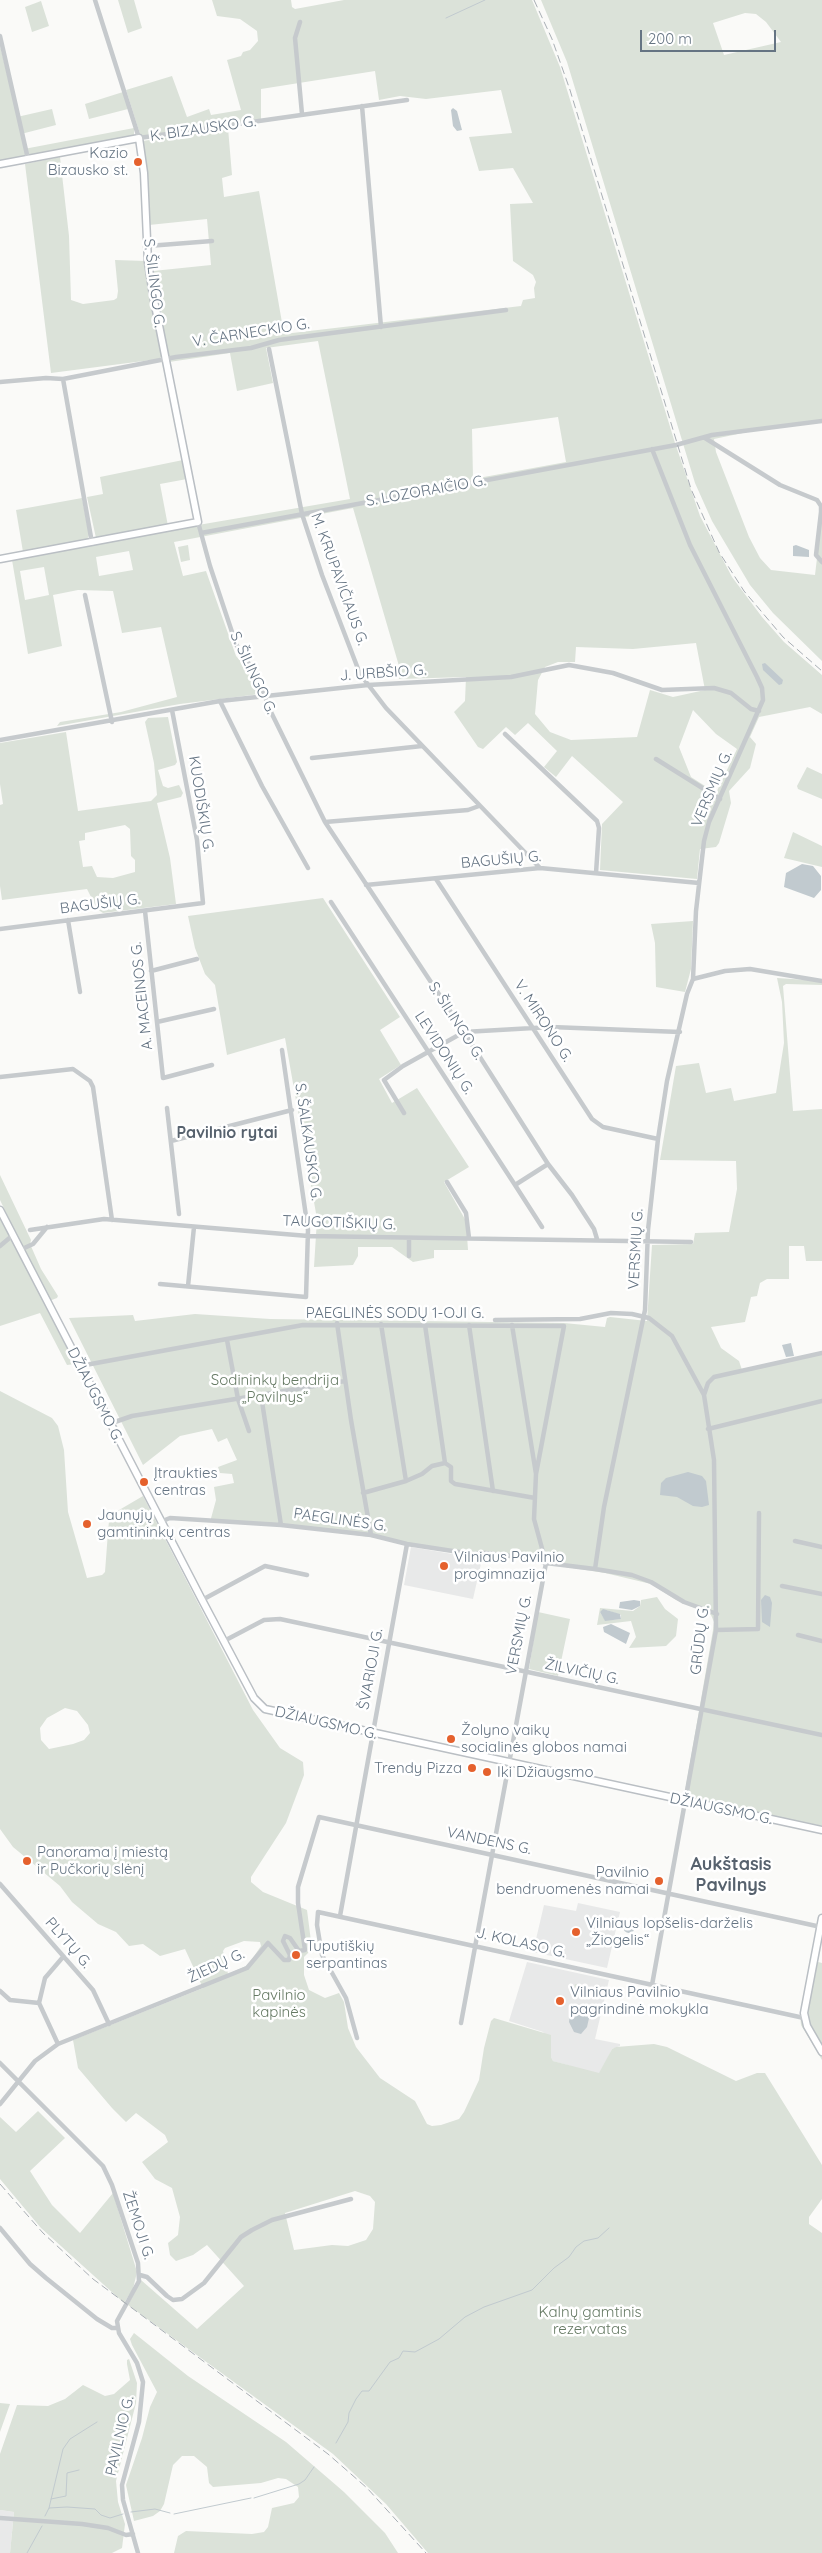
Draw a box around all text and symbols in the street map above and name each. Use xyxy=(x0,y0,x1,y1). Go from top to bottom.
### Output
scale bar xyxy=(642,20,778,52)
text: 200 m xyxy=(648,29,692,48)
street label: K. BIZAUSKO G. xyxy=(149,113,257,145)
place label: Kazio Bizausko st. xyxy=(48,144,128,179)
marker: Kazio Bizausko st. xyxy=(132,156,144,168)
street label: S. ŠILINGO G. xyxy=(140,238,168,328)
street label: V. ČARNECKIO G. xyxy=(191,315,311,351)
street label: S. LOZORAIČIO G. xyxy=(365,472,487,510)
street label: M. KRUPAVIČIAUS G. xyxy=(307,510,371,648)
street label: S. ŠILINGO G. xyxy=(226,629,280,717)
street label: J. URBŠIO G. xyxy=(339,661,427,685)
street label: VERSMIŲ G. xyxy=(688,748,736,830)
street label: KUODIŠKIŲ G. xyxy=(185,755,217,853)
street label: BAGUŠIŲ G. xyxy=(460,848,542,872)
street label: BAGUŠIŲ G. xyxy=(59,890,141,918)
street label: A. MACEINOS G. xyxy=(127,941,157,1051)
street label: V. MIRONO G. xyxy=(510,977,576,1065)
street label: S. ŠILINGO G. xyxy=(424,979,488,1063)
street label: LEVIDONIŲ G. xyxy=(411,1008,477,1098)
street label: S. ŠALKAUSKO G. xyxy=(291,1082,325,1202)
district label: Pavilnio rytai xyxy=(177,1123,277,1143)
street label: VERSMIŲ G. xyxy=(625,1208,647,1290)
street label: TAUGOTIŠKIŲ G. xyxy=(282,1212,396,1234)
street label: PAEGLINĖS SODŲ 1-OJI G. xyxy=(306,1304,484,1322)
street label: DŽIAUGSMO G. xyxy=(63,1344,127,1446)
park label: Sodininkų bendrija „Pavilnys“ xyxy=(211,1371,339,1406)
place label: Įtraukties centras xyxy=(154,1464,218,1499)
marker: Įtraukties centras xyxy=(138,1476,150,1488)
street label: PAEGLINĖS G. xyxy=(292,1505,388,1535)
place label: Jaunųjų gamtininkų centras xyxy=(97,1506,230,1541)
marker: Jaunųjų gamtininkų centras xyxy=(81,1518,93,1530)
place label: Vilniaus Pavilnio progimnazija xyxy=(454,1548,564,1583)
marker: Vilniaus Pavilnio progimnazija xyxy=(438,1560,450,1572)
street label: VERSMIŲ G. xyxy=(502,1593,536,1677)
street label: GRŪDŲ G. xyxy=(687,1604,713,1676)
street label: ŠVARIOJI G. xyxy=(355,1627,387,1711)
street label: ŽILVIČIŲ G. xyxy=(543,1655,621,1689)
street label: DŽIAUGSMO G. xyxy=(273,1702,379,1744)
place label: Žolyno vaikų socialinės globos namai xyxy=(461,1721,627,1756)
marker: Žolyno vaikų socialinės globos namai xyxy=(445,1733,457,1745)
place label: Trendy Pizza xyxy=(374,1759,462,1777)
marker: Trendy Pizza xyxy=(466,1762,478,1774)
place label: Iki Džiaugsmo xyxy=(497,1763,594,1781)
marker: Iki Džiaugsmo xyxy=(481,1766,493,1778)
street label: DŽIAUGSMO G. xyxy=(668,1789,774,1829)
street label: VANDENS G. xyxy=(445,1823,533,1859)
place label: Panorama į miestą ir Pučkorių slėnį xyxy=(37,1843,168,1878)
district label: Aukštasis Pavilnys xyxy=(690,1854,772,1896)
marker: Panorama į miestą ir Pučkorių slėnį xyxy=(21,1855,33,1867)
place label: Pavilnio bendruomenės namai xyxy=(496,1863,649,1898)
marker: Pavilnio bendruomenės namai xyxy=(653,1875,665,1887)
street label: PLYTŲ G. xyxy=(41,1914,95,1972)
place label: Vilniaus lopšelis-darželis „Žiogelis“ xyxy=(586,1914,753,1949)
street label: J. KOLASO G. xyxy=(474,1924,568,1962)
marker: Vilniaus lopšelis-darželis „Žiogelis“ xyxy=(570,1926,582,1938)
place label: Tuputiškių serpantinas xyxy=(306,1937,387,1972)
street label: ŽIEDŲ G. xyxy=(185,1945,247,1987)
marker: Tuputiškių serpantinas xyxy=(290,1949,302,1961)
place label: Vilniaus Pavilnio pagrindinė mokykla xyxy=(570,1983,709,2018)
park label: Pavilnio kapinės xyxy=(252,1986,306,2021)
marker: Vilniaus Pavilnio pagrindinė mokykla xyxy=(554,1995,566,2007)
street label: ŽEMOJI G. xyxy=(118,2188,158,2262)
park label: Kalnų gamtinis rezervatas xyxy=(538,2303,642,2338)
street label: PAVILNIO G. xyxy=(102,2394,138,2478)

